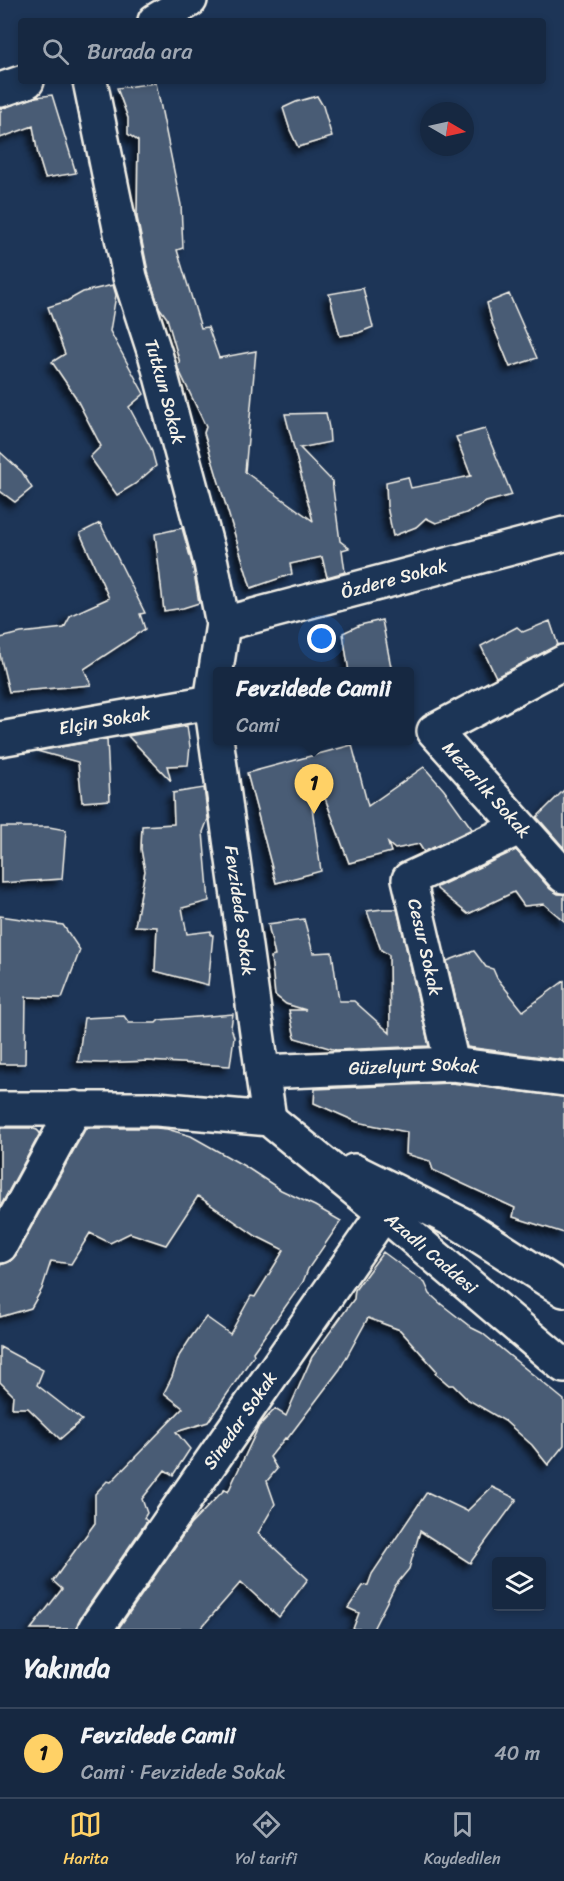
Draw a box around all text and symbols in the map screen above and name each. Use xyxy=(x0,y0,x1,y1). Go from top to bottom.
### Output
search box xyxy=(18,18,546,84)
text: Burada ara xyxy=(87,32,192,71)
icon: search xyxy=(39,35,72,68)
north arrow xyxy=(420,102,474,156)
street label: Tutkun Sokak xyxy=(135,335,195,448)
street label: Özdere Sokak xyxy=(337,549,451,608)
your location xyxy=(307,624,336,653)
popup xyxy=(213,667,414,745)
text: Fevzidede Camii xyxy=(236,669,391,708)
street label: Elçin Sokak xyxy=(56,697,153,744)
text: Cami xyxy=(236,708,280,743)
street label: Mezarlık Sokak xyxy=(434,734,539,846)
pin: 1 xyxy=(294,764,334,814)
street label: Fevzidede Sokak xyxy=(215,843,265,978)
street label: Cesur Sokak xyxy=(398,895,452,999)
street label: Güzelyurt Sokak xyxy=(348,1048,482,1084)
street label: Azadlı Caddesi xyxy=(376,1203,486,1303)
street label: Sinedar Sokak xyxy=(194,1364,286,1477)
map controls xyxy=(492,1557,546,1611)
button: layers xyxy=(492,1557,546,1611)
text: Yakında xyxy=(24,1645,110,1691)
text: Fevzidede Camii xyxy=(81,1716,236,1755)
text: 1 xyxy=(39,1736,48,1771)
text: 40 m xyxy=(494,1736,540,1771)
text: Cami · Fevzidede Sokak xyxy=(81,1755,286,1790)
tab: Harita xyxy=(63,1808,109,1873)
tab: Yol tarifi xyxy=(235,1808,297,1873)
tab: Kaydedilen xyxy=(424,1808,501,1873)

